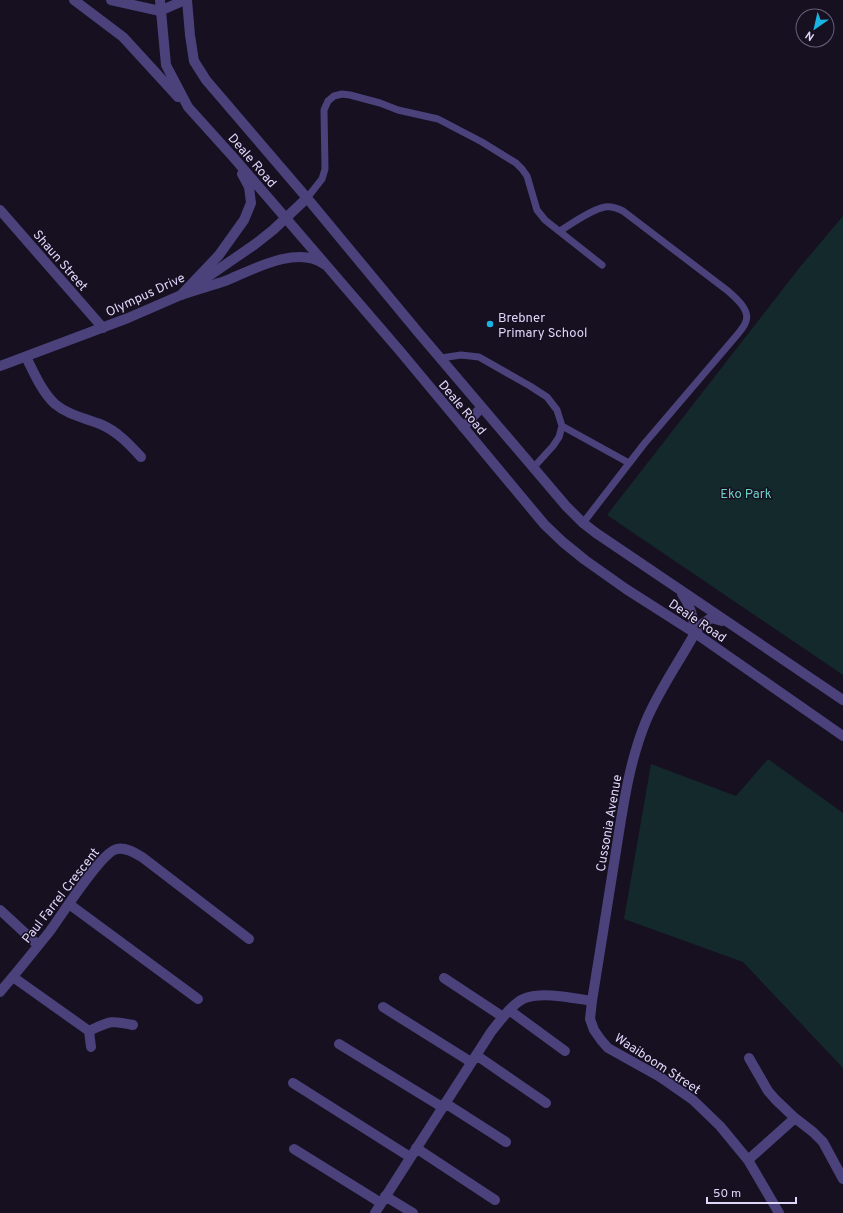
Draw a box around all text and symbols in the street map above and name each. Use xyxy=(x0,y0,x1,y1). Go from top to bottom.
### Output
north arrow xyxy=(795,8,835,48)
text: N xyxy=(803,27,817,43)
street label: Deale Road xyxy=(224,131,279,191)
street label: Shaun Street xyxy=(29,228,90,295)
street label: Olympus Drive xyxy=(104,270,188,321)
place label: Brebner Primary School xyxy=(498,311,587,342)
marker: Brebner Primary School xyxy=(485,319,495,329)
street label: Deale Road xyxy=(434,378,489,439)
park label: Eko Park xyxy=(720,487,772,503)
street label: Deale Road xyxy=(665,597,729,647)
street label: Cussonia Avenue xyxy=(594,773,626,873)
street label: Paul Farrel Crescent xyxy=(19,845,104,947)
street label: Waaiboom Street xyxy=(611,1031,703,1099)
scale bar xyxy=(707,1179,796,1205)
text: 50 m xyxy=(713,1186,741,1202)

